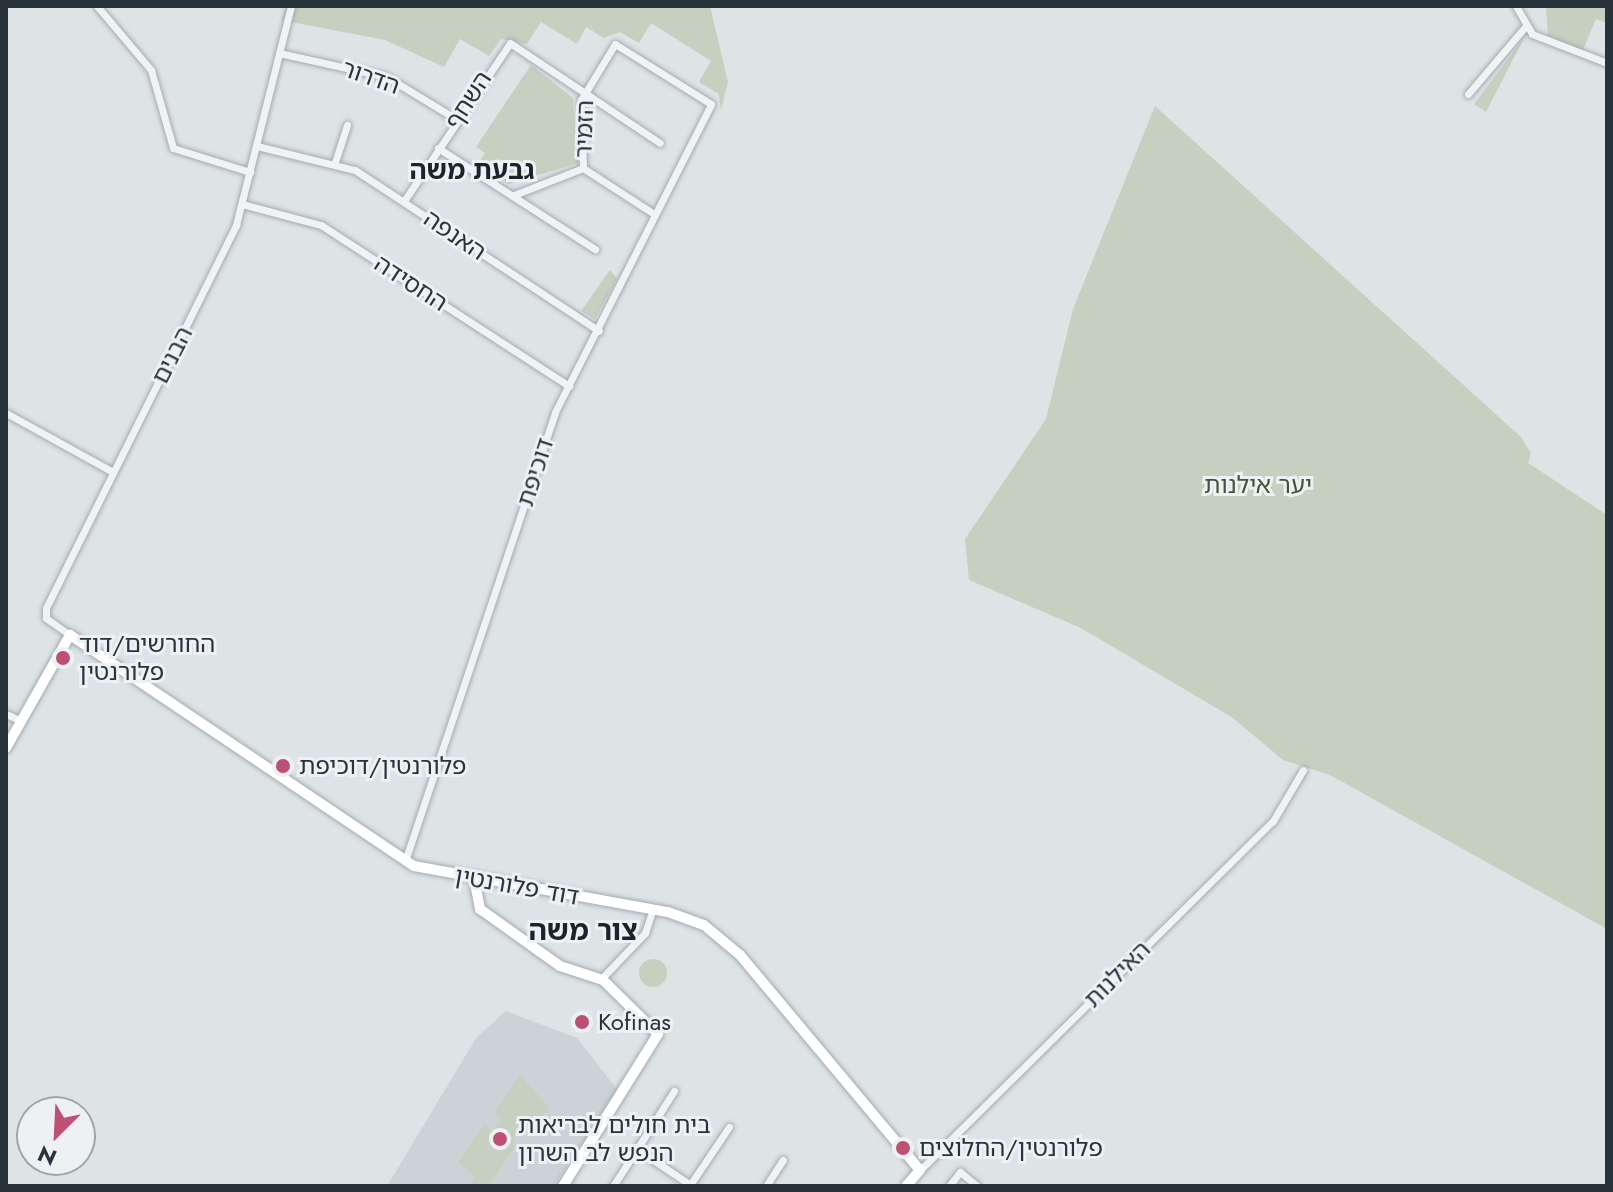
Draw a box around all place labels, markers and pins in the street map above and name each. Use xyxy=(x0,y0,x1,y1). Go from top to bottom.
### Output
place label: החורשים/דוד פלורנטין xyxy=(79,630,215,686)
marker: החורשים/דוד פלורנטין xyxy=(54,649,72,667)
place label: פלורנטין/דוכיפת xyxy=(299,752,467,780)
marker: פלורנטין/דוכיפת xyxy=(274,757,292,775)
place label: Kofinas xyxy=(598,1008,671,1036)
marker: Kofinas xyxy=(573,1013,591,1031)
place label: בית חולים לבריאות הנפש לב השרון xyxy=(518,1111,711,1167)
marker: בית חולים לבריאות הנפש לב השרון xyxy=(489,1128,511,1150)
place label: פלורנטין/החלוצים xyxy=(919,1134,1103,1162)
marker: פלורנטין/החלוצים xyxy=(894,1139,912,1157)

